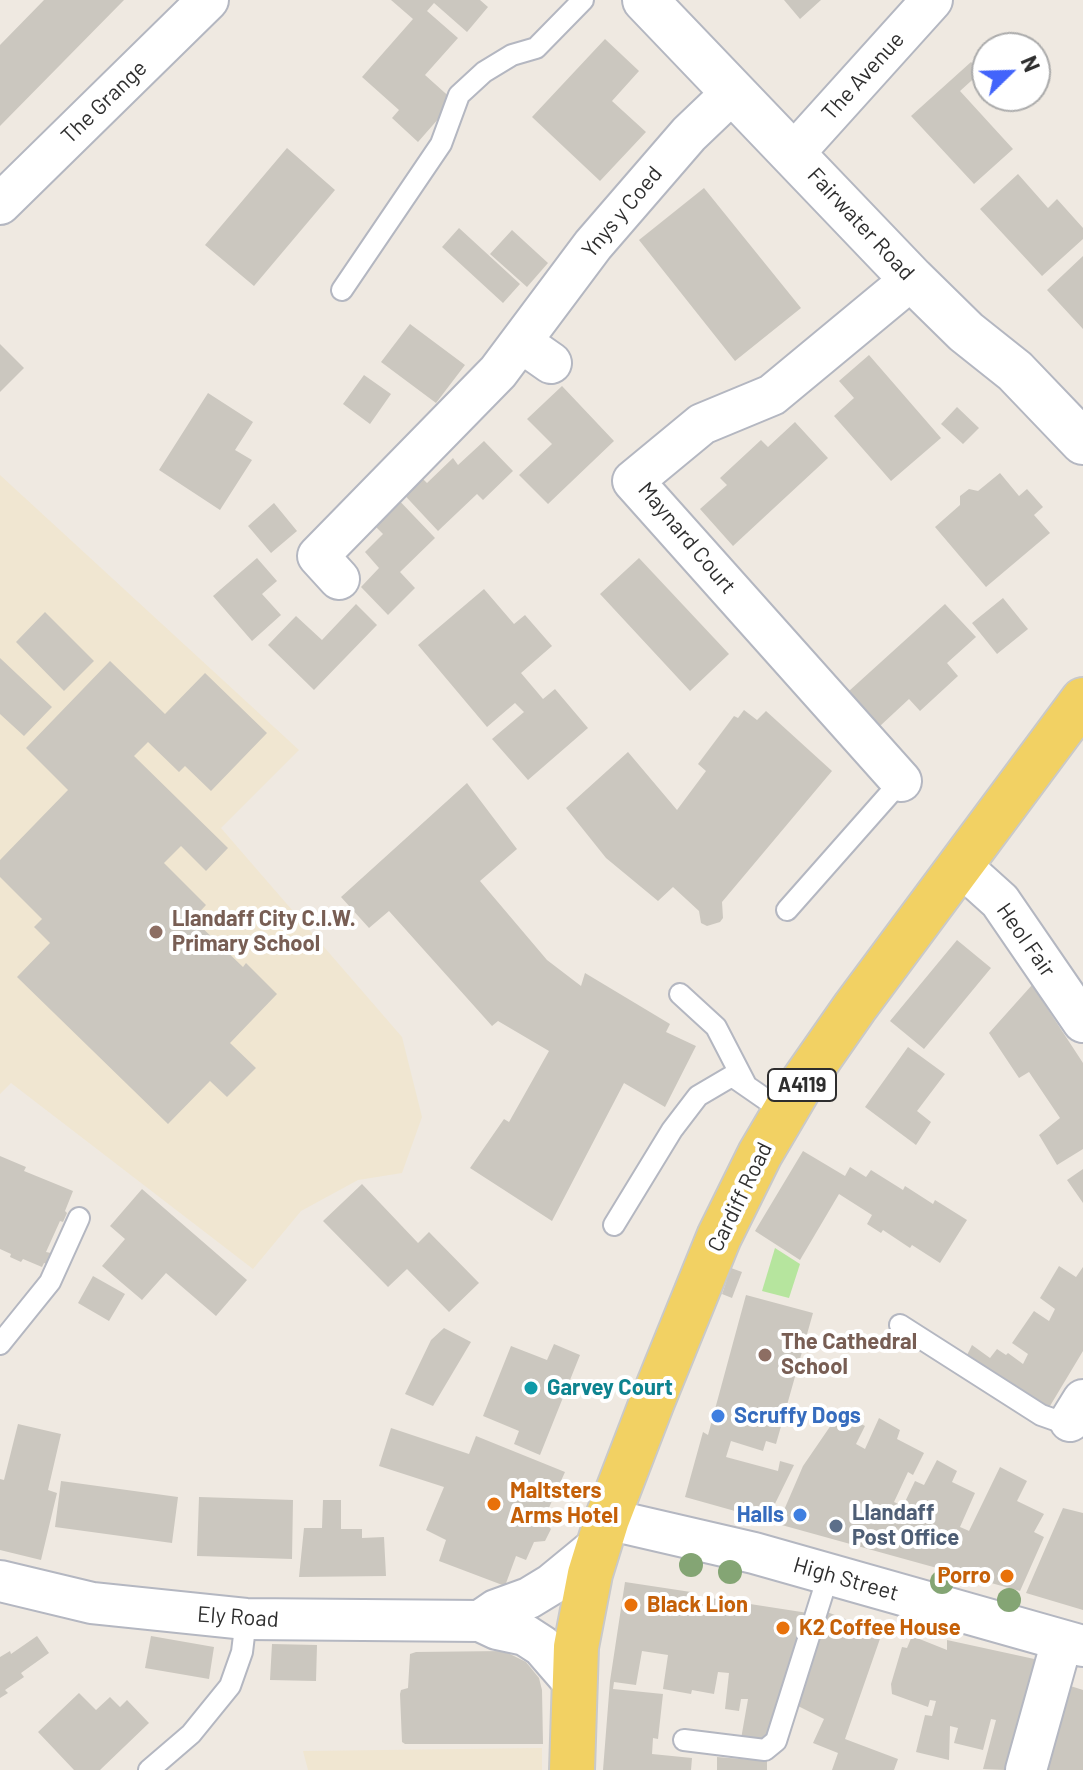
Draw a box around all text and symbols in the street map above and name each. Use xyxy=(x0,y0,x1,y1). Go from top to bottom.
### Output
street label: The Avenue xyxy=(816,26,910,126)
north arrow xyxy=(971,32,1051,112)
text: N xyxy=(1016,52,1046,75)
street label: The Grange xyxy=(56,55,152,149)
street label: Ynys y Coed xyxy=(576,161,668,263)
street label: Fairwater Road xyxy=(802,162,920,286)
street label: Maynard Court xyxy=(633,477,741,599)
street label: Heol Fair xyxy=(991,898,1061,982)
place label: Llandaff City C.I.W. Primary School xyxy=(172,906,356,958)
marker: Llandaff City C.I.W. Primary School xyxy=(147,923,165,941)
road number: A4119 xyxy=(768,1069,836,1101)
street label: Cardiff Road xyxy=(702,1138,778,1256)
place label: The Cathedral School xyxy=(781,1329,917,1380)
marker: The Cathedral School xyxy=(756,1346,774,1364)
place label: Garvey Court xyxy=(547,1375,673,1401)
marker: Garvey Court xyxy=(522,1379,540,1397)
place label: Scruffy Dogs xyxy=(734,1403,861,1429)
marker: Scruffy Dogs xyxy=(709,1407,727,1425)
place label: Maltsters Arms Hotel xyxy=(510,1478,618,1530)
marker: Maltsters Arms Hotel xyxy=(485,1495,503,1513)
place label: Llandaff Post Office xyxy=(852,1500,959,1552)
place label: Halls xyxy=(737,1502,784,1528)
marker: Halls xyxy=(791,1506,809,1524)
marker: Llandaff Post Office xyxy=(827,1517,845,1535)
street label: High Street xyxy=(790,1551,902,1607)
place label: Porro xyxy=(937,1563,991,1589)
marker: Porro xyxy=(998,1567,1016,1585)
place label: Black Lion xyxy=(647,1592,748,1618)
marker: Black Lion xyxy=(622,1596,640,1614)
street label: Ely Road xyxy=(196,1601,280,1633)
place label: K2 Coffee House xyxy=(799,1615,961,1641)
marker: K2 Coffee House xyxy=(774,1619,792,1637)

